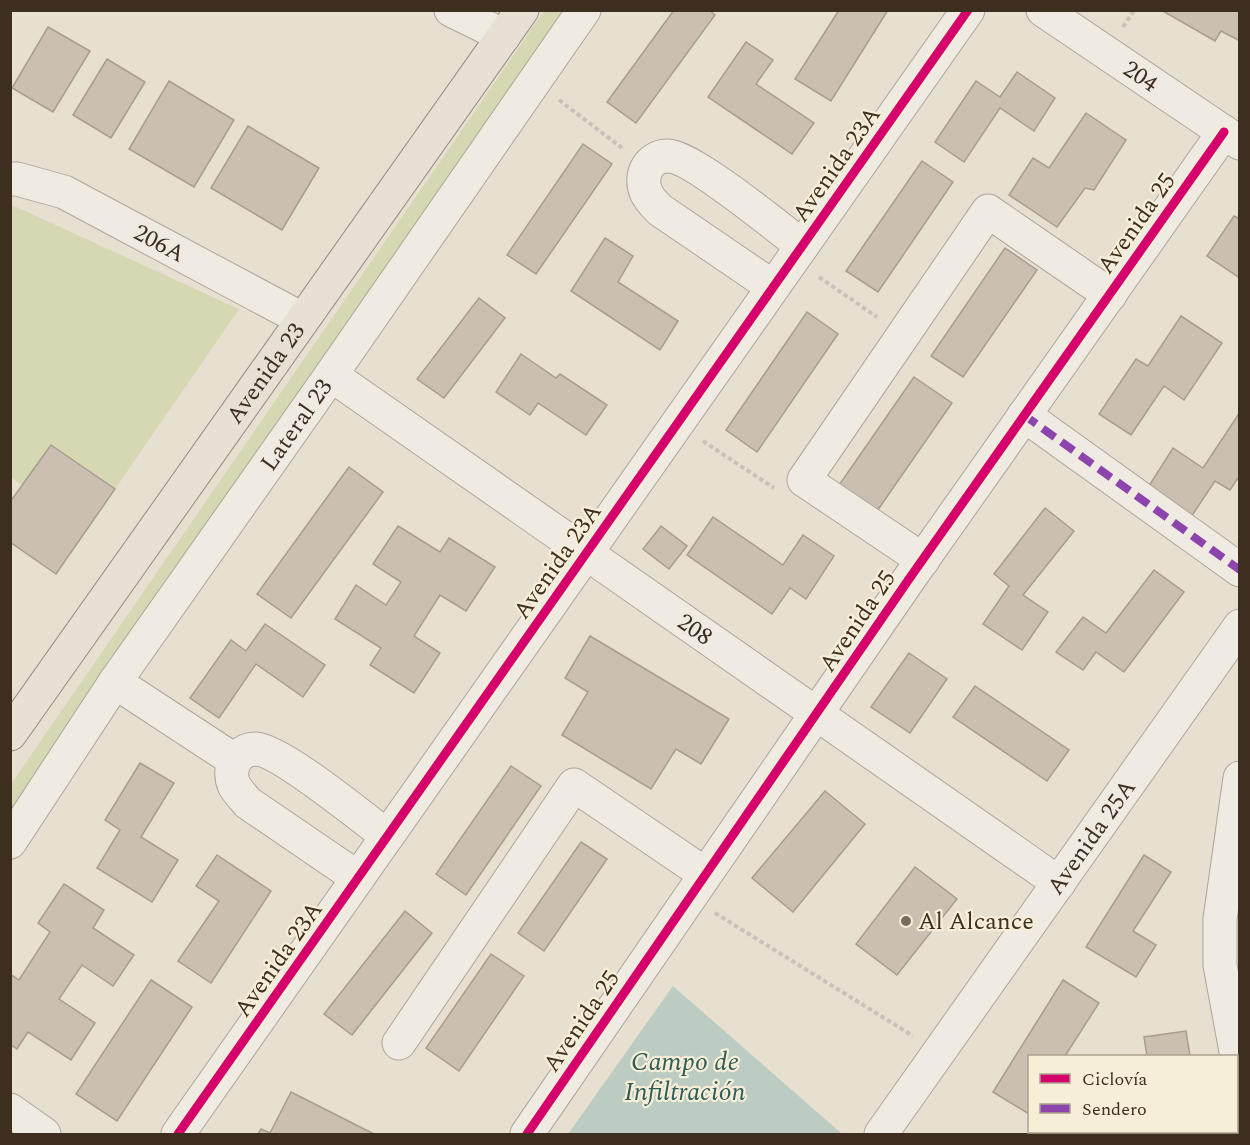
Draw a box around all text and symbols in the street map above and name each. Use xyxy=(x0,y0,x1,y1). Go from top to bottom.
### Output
street label: 204 xyxy=(1115,52,1165,102)
street label: Avenida 23A xyxy=(783,99,890,230)
street label: Avenida 25 xyxy=(1089,165,1185,282)
street label: 206A xyxy=(127,215,191,272)
street label: Avenida 23 xyxy=(218,316,314,432)
street label: Lateral 23 xyxy=(252,372,342,479)
street label: Avenida 23A xyxy=(504,496,611,627)
street label: Avenida 25 xyxy=(810,563,905,680)
street label: 208 xyxy=(669,605,720,655)
street label: Avenida 25A xyxy=(1038,772,1145,903)
street label: Avenida 23A xyxy=(225,894,332,1025)
place label: Al Alcance xyxy=(918,904,1034,940)
marker: Al Alcance xyxy=(899,914,913,928)
street label: Avenida 25 xyxy=(534,963,629,1080)
water label: Campo de Infiltración xyxy=(625,1042,746,1112)
legend xyxy=(1028,1055,1238,1133)
text: Ciclovía xyxy=(1082,1066,1148,1093)
text: Sendero xyxy=(1082,1096,1147,1123)

